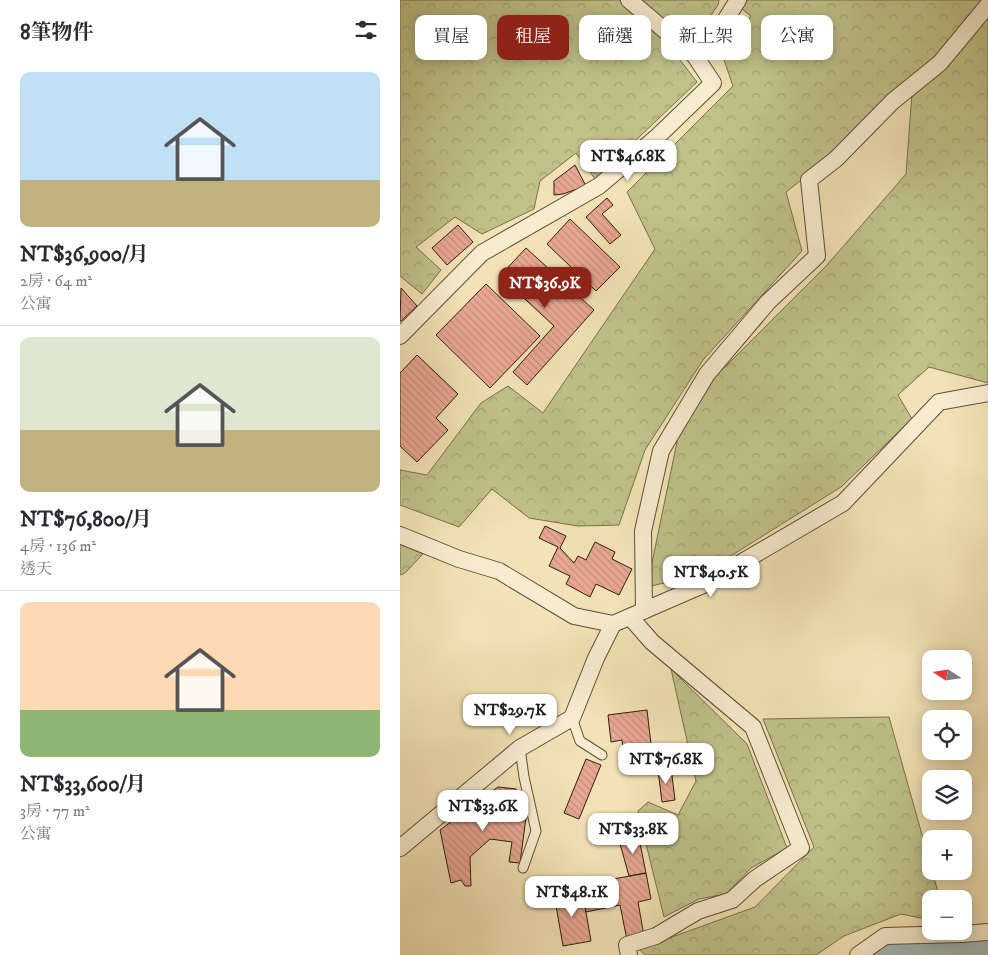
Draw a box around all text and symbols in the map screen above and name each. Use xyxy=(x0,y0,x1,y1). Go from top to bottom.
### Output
chip: 買屋 xyxy=(415,15,487,60)
chip: 租屋 xyxy=(497,15,569,60)
chip: 篩選 xyxy=(579,15,651,60)
chip: 新上架 xyxy=(661,15,751,60)
chip: 公寓 xyxy=(761,15,833,60)
icon: filters xyxy=(352,16,380,44)
text: 8筆物件 xyxy=(20,20,94,46)
icon: home xyxy=(155,104,245,194)
pin: NT$46.8K xyxy=(576,140,680,182)
text: NT$46.8K xyxy=(591,146,665,166)
text: NT$36,900/月 xyxy=(20,242,149,268)
pin: NT$36.9K xyxy=(493,266,597,309)
text: 2房 · 64 m² xyxy=(20,271,92,291)
text: NT$36.9K xyxy=(509,273,581,293)
text: 公寓 xyxy=(20,294,52,314)
icon: home xyxy=(155,370,245,460)
text: NT$76,800/月 xyxy=(20,507,152,533)
text: 4房 · 136 m² xyxy=(20,536,96,556)
pin: NT$40.5K xyxy=(659,556,763,598)
text: 透天 xyxy=(20,559,52,579)
text: NT$40.5K xyxy=(674,562,748,582)
icon: home xyxy=(155,635,245,725)
north arrow xyxy=(922,650,972,700)
map controls xyxy=(922,650,972,940)
pin: NT$29.7K xyxy=(458,694,562,736)
text: NT$29.7K xyxy=(474,700,546,720)
button: locate xyxy=(922,710,972,760)
pin: NT$76.8K xyxy=(614,742,718,785)
text: NT$76.8K xyxy=(629,749,703,769)
button: layers xyxy=(922,770,972,820)
text: NT$33,600/月 xyxy=(20,772,146,798)
pin: NT$33.6K xyxy=(431,790,535,832)
text: NT$33.6K xyxy=(448,796,518,816)
text: 3房 · 77 m² xyxy=(20,801,90,821)
pin: NT$33.8K xyxy=(581,812,685,855)
text: NT$33.8K xyxy=(599,819,667,839)
text: 公寓 xyxy=(20,824,52,844)
button: + xyxy=(922,830,972,880)
pin: NT$48.1K xyxy=(520,876,624,918)
text: NT$48.1K xyxy=(536,882,608,902)
button: − xyxy=(922,890,972,940)

